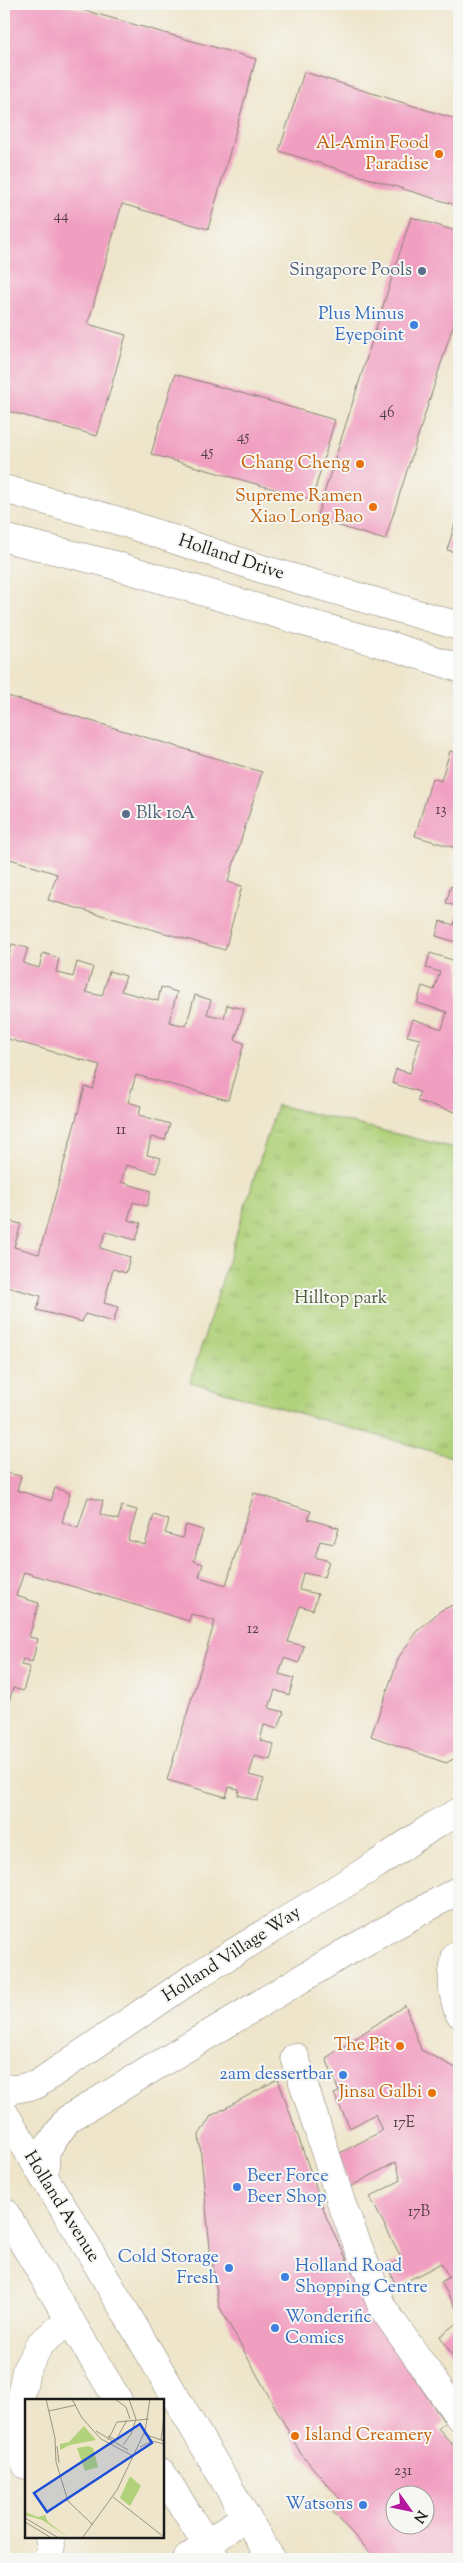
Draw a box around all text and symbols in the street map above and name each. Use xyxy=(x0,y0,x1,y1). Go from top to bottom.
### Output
place label: Al-Amin Food Paradise xyxy=(316,131,429,178)
marker: Al-Amin Food Paradise xyxy=(433,148,445,160)
house number: 44 xyxy=(53,206,69,227)
place label: Singapore Pools xyxy=(289,258,412,284)
marker: Singapore Pools xyxy=(416,265,428,277)
place label: Plus Minus Eyepoint xyxy=(318,302,404,349)
marker: Plus Minus Eyepoint xyxy=(408,319,420,331)
house number: 46 xyxy=(380,403,394,424)
house number: 45 xyxy=(237,427,249,448)
house number: 45 xyxy=(201,442,213,463)
place label: Chang Cheng xyxy=(241,451,350,477)
marker: Chang Cheng xyxy=(354,458,366,470)
place label: Supreme Ramen Xiao Long Bao xyxy=(235,484,363,531)
marker: Supreme Ramen Xiao Long Bao xyxy=(367,501,379,513)
street label: Holland Drive xyxy=(175,529,287,587)
house number: 13 xyxy=(435,800,447,821)
place label: Blk 10A xyxy=(136,801,196,827)
marker: Blk 10A xyxy=(120,808,132,820)
house number: 11 xyxy=(116,1120,126,1141)
park label: Hilltop park xyxy=(294,1286,388,1312)
house number: 12 xyxy=(247,1619,259,1640)
street label: Holland Village Way xyxy=(158,1900,306,2010)
place label: The Pit xyxy=(334,2033,390,2059)
marker: The Pit xyxy=(394,2040,406,2052)
place label: 2am dessertbar xyxy=(219,2062,333,2088)
marker: 2am dessertbar xyxy=(337,2069,349,2081)
place label: Jinsa Galbi xyxy=(338,2080,422,2106)
marker: Jinsa Galbi xyxy=(426,2087,438,2099)
house number: 17E xyxy=(393,2113,415,2134)
street label: Holland Avenue xyxy=(16,2146,106,2268)
place label: Beer Force Beer Shop xyxy=(247,2164,329,2211)
marker: Beer Force Beer Shop xyxy=(231,2181,243,2193)
house number: 17B xyxy=(408,2202,431,2223)
place label: Cold Storage Fresh xyxy=(118,2245,219,2292)
place label: Holland Road Shopping Centre xyxy=(295,2254,428,2301)
marker: Cold Storage Fresh xyxy=(223,2262,235,2274)
marker: Holland Road Shopping Centre xyxy=(279,2271,291,2283)
place label: Wonderific Comics xyxy=(285,2305,372,2352)
marker: Wonderific Comics xyxy=(269,2322,281,2334)
inset map xyxy=(25,2399,164,2538)
place label: Island Creamery xyxy=(305,2423,432,2449)
marker: Island Creamery xyxy=(289,2430,301,2442)
house number: 231 xyxy=(394,2461,412,2482)
north arrow xyxy=(386,2486,436,2536)
place label: Watsons xyxy=(285,2492,353,2518)
marker: Watsons xyxy=(357,2499,369,2511)
text: N xyxy=(408,2506,431,2526)

